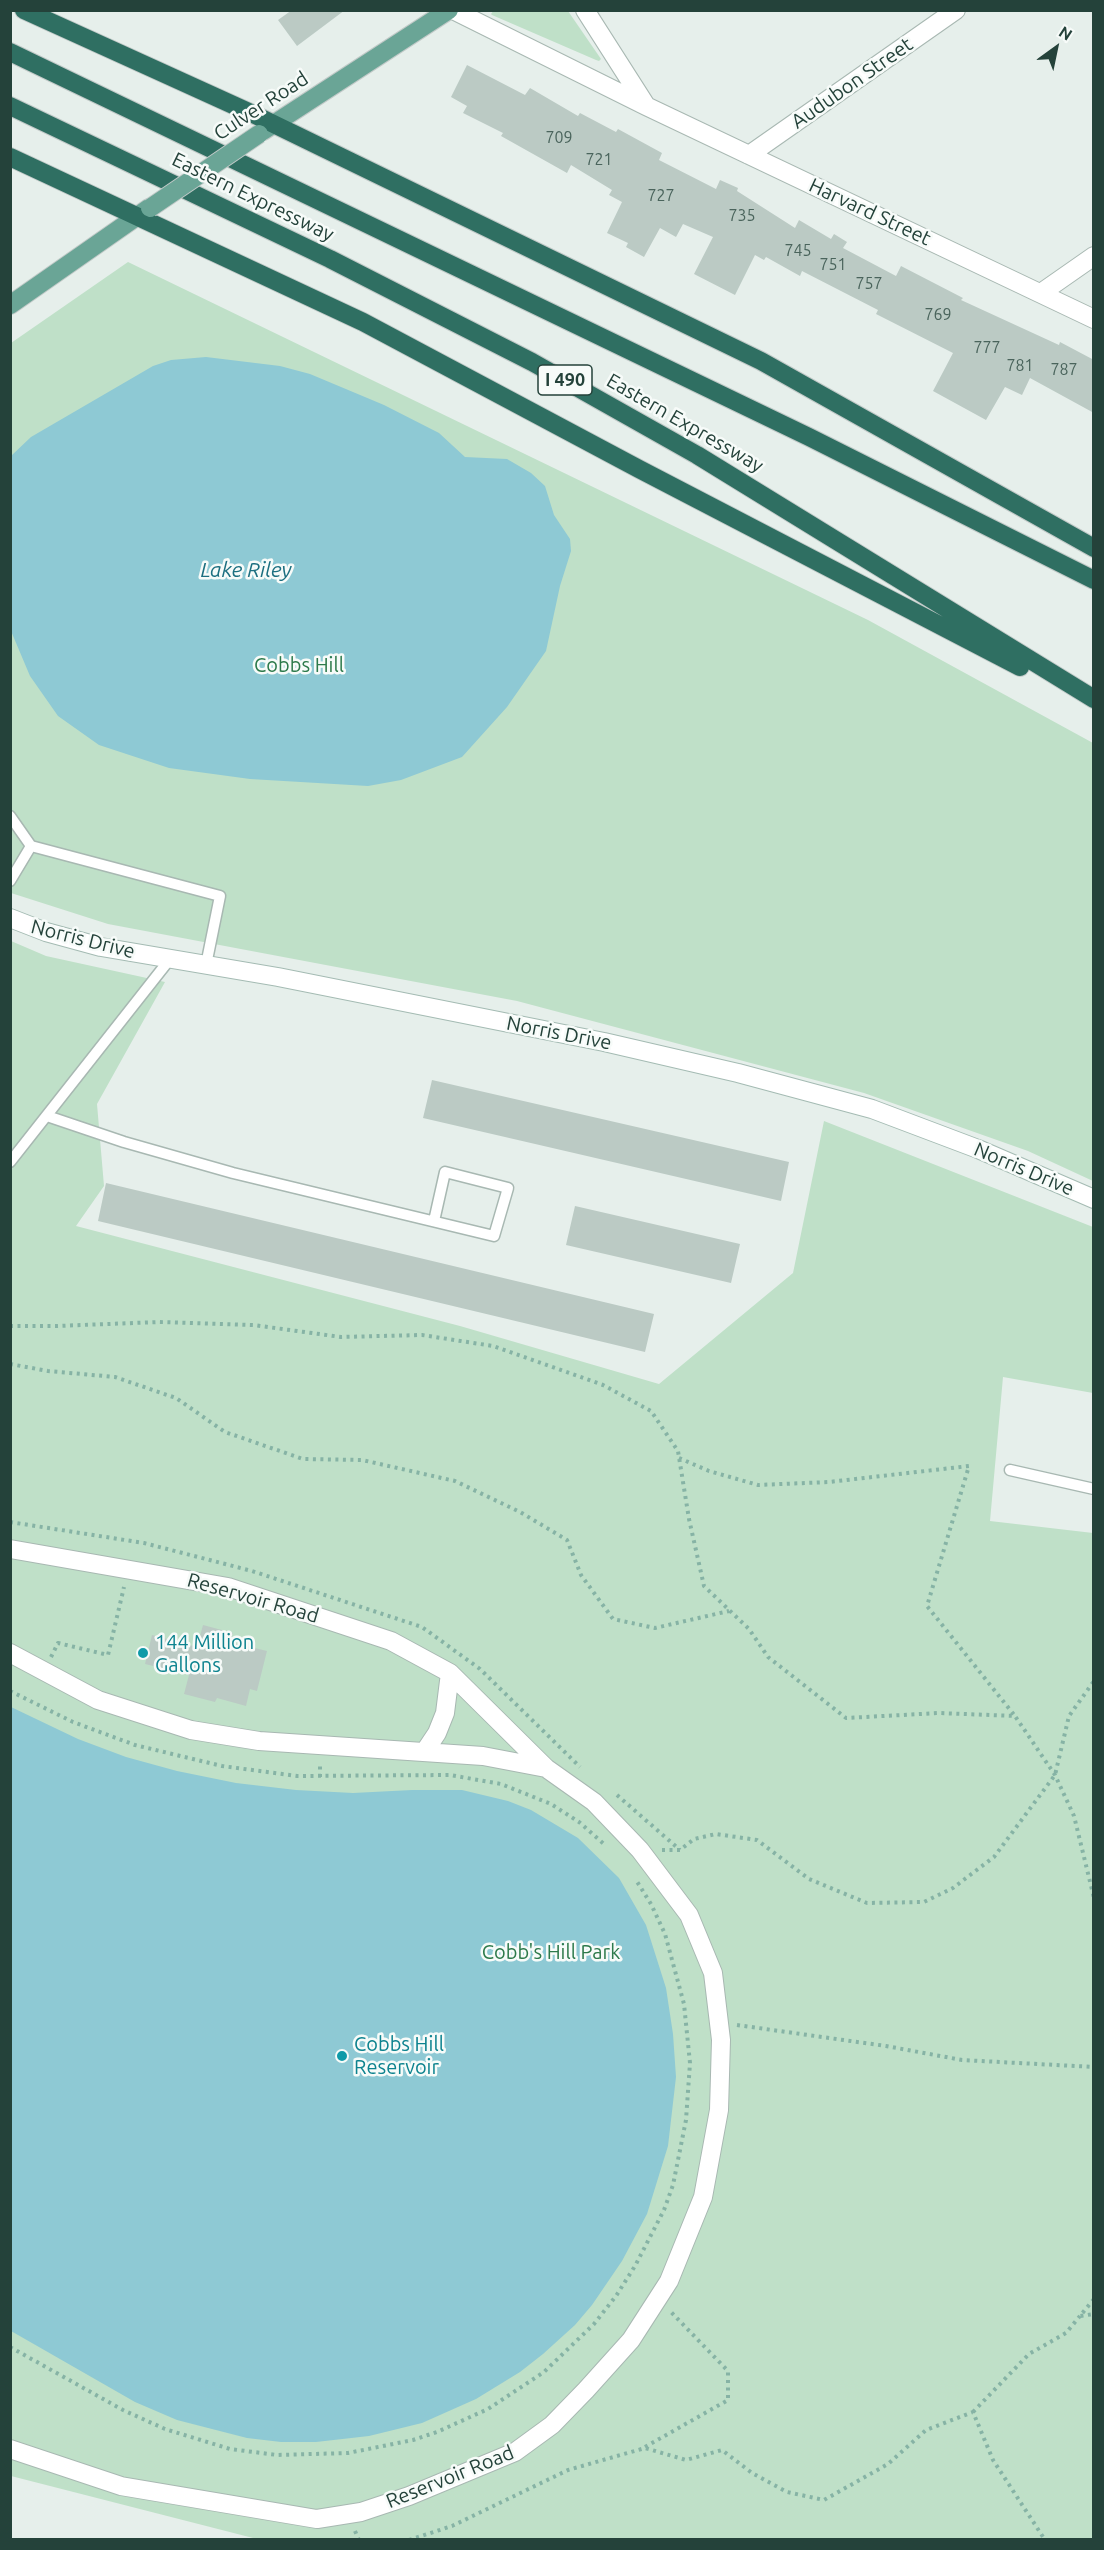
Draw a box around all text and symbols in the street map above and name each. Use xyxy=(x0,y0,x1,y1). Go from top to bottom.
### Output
north arrow xyxy=(1026,18,1086,78)
text: N xyxy=(1056,22,1076,44)
street label: Audubon Street xyxy=(787,32,917,134)
street label: Culver Road xyxy=(209,67,313,145)
house number: 709 xyxy=(545,128,573,148)
street label: Eastern Expressway xyxy=(168,147,338,247)
house number: 721 xyxy=(585,150,613,170)
street label: Harvard Street xyxy=(805,173,935,251)
house number: 727 xyxy=(647,186,675,206)
house number: 735 xyxy=(728,206,756,226)
house number: 745 xyxy=(784,241,812,261)
house number: 751 xyxy=(819,255,847,275)
house number: 757 xyxy=(855,274,883,294)
house number: 769 xyxy=(924,305,952,325)
house number: 777 xyxy=(973,338,1001,358)
house number: 781 xyxy=(1006,356,1034,376)
house number: 787 xyxy=(1050,360,1078,380)
road number: I 490 xyxy=(538,365,592,395)
street label: Eastern Expressway xyxy=(602,368,768,478)
water label: Lake Riley xyxy=(201,557,291,583)
park label: Cobbs Hill xyxy=(254,653,344,677)
street label: Norris Drive xyxy=(28,914,138,964)
street label: Norris Drive xyxy=(504,1011,614,1055)
street label: Norris Drive xyxy=(970,1137,1078,1201)
street label: Reservoir Road xyxy=(184,1568,322,1628)
place label: 144 Million Gallons xyxy=(155,1630,254,1677)
marker: 144 Million Gallons xyxy=(136,1646,150,1660)
park label: Cobb's Hill Park xyxy=(482,1940,620,1964)
place label: Cobbs Hill Reservoir xyxy=(354,2032,444,2079)
marker: Cobbs Hill Reservoir xyxy=(335,2049,349,2063)
street label: Reservoir Road xyxy=(383,2440,517,2514)

